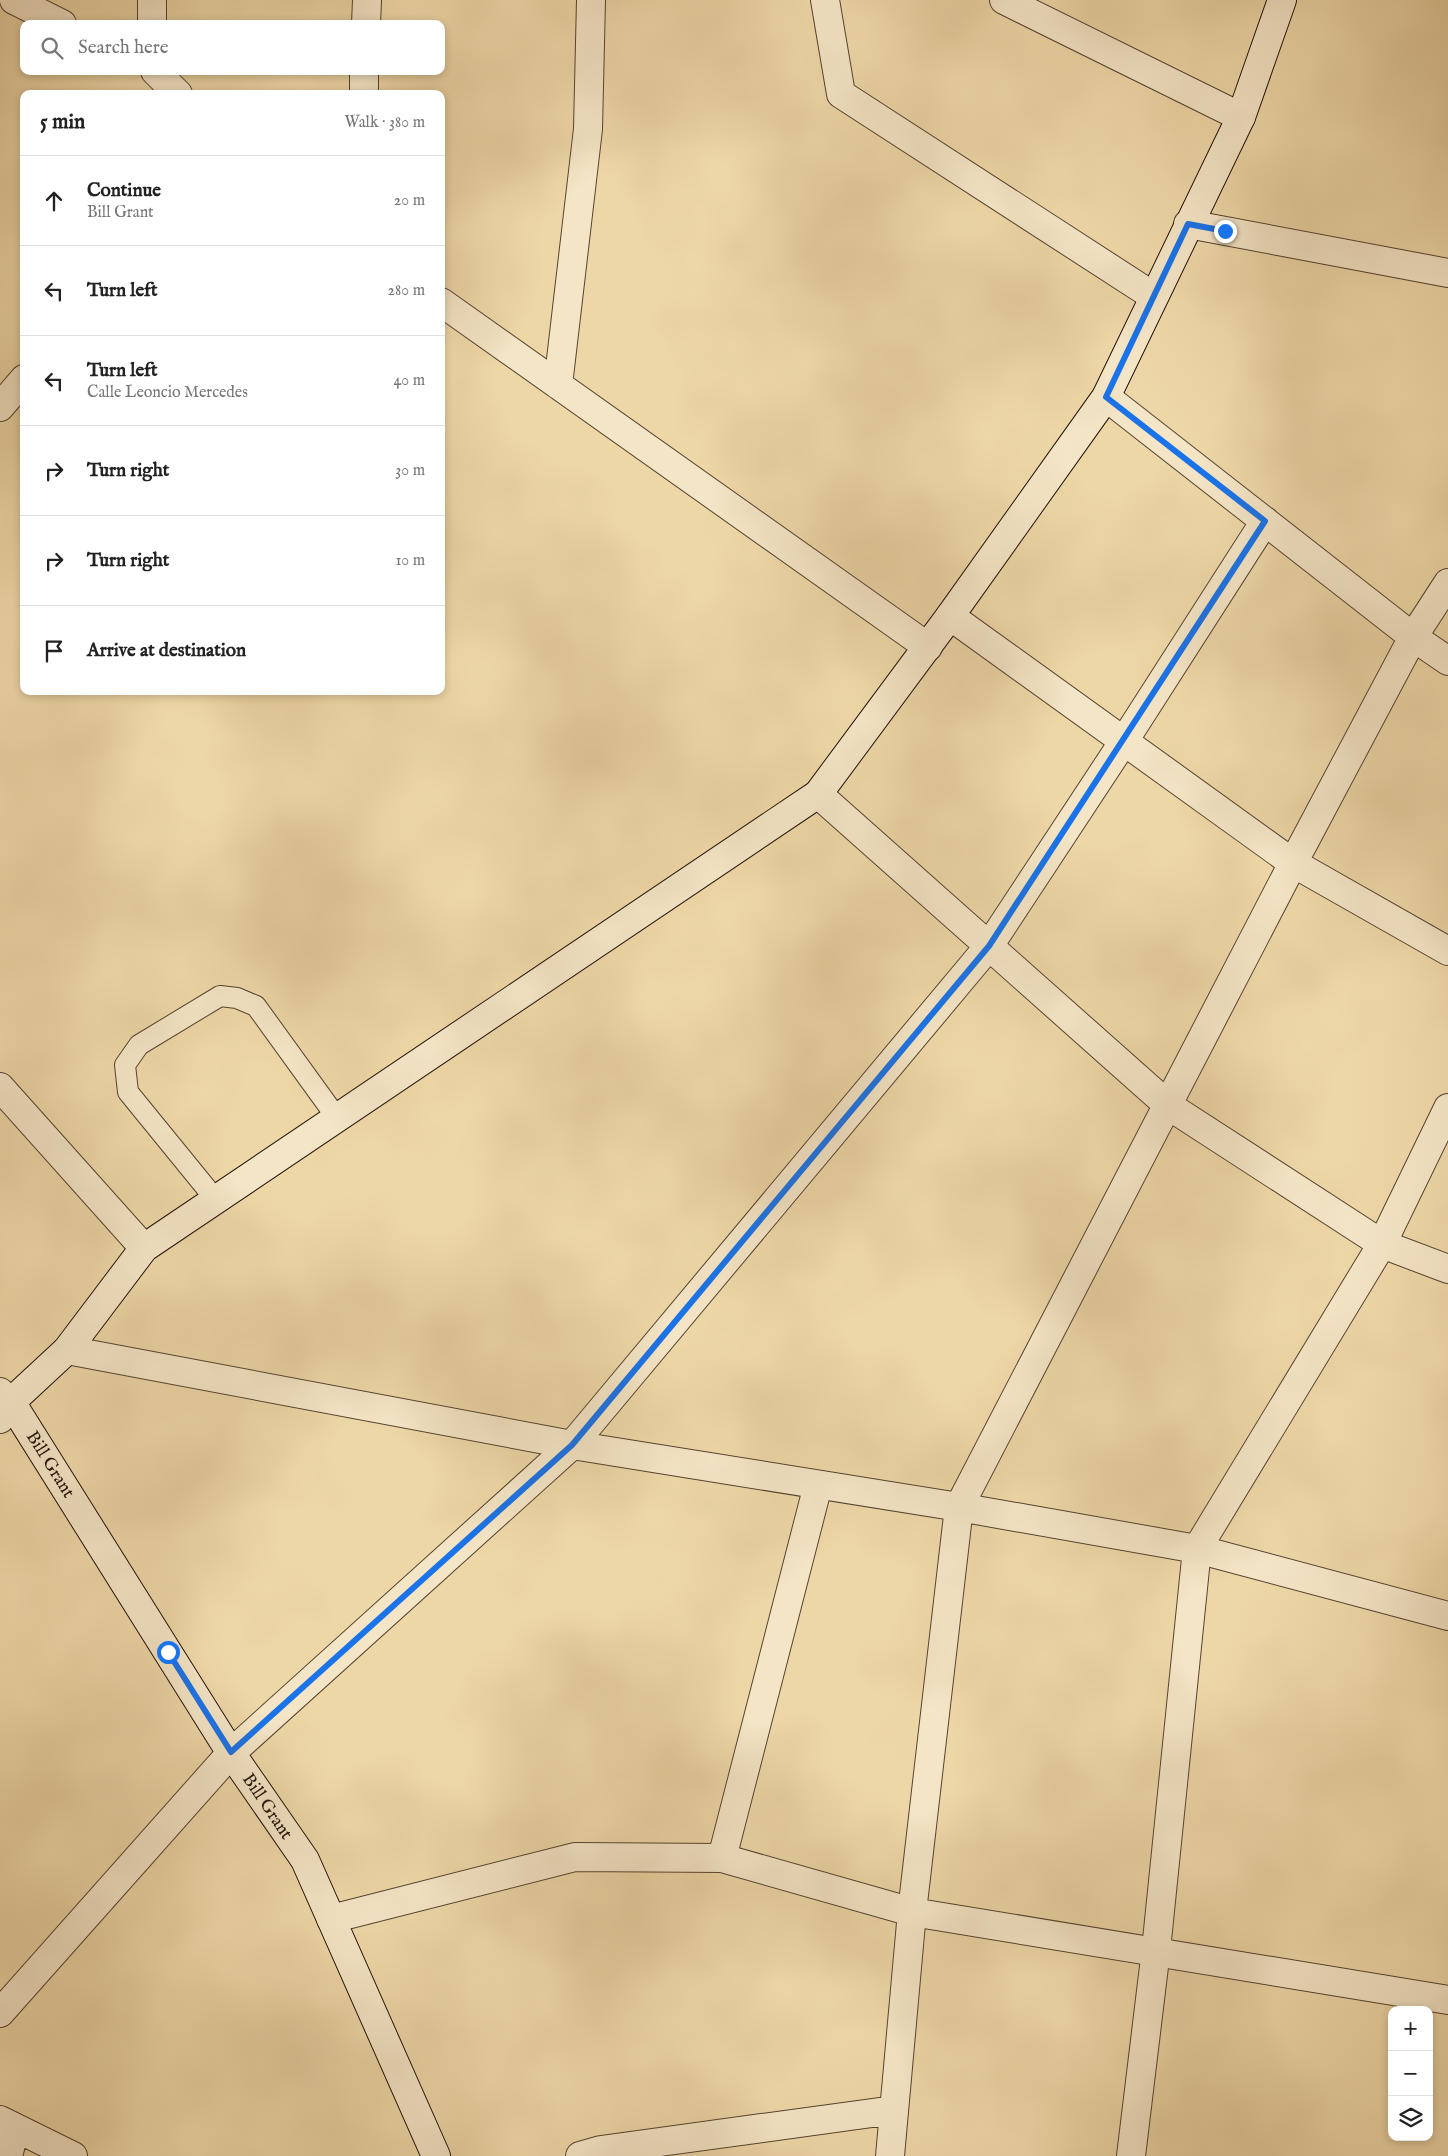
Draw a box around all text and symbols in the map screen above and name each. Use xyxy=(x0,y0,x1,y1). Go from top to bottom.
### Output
search box xyxy=(20,20,445,75)
icon: search xyxy=(38,34,66,62)
text: Search here xyxy=(78,36,169,60)
text: 5 min xyxy=(40,109,85,136)
text: Walk · 380 m xyxy=(344,113,425,133)
text: Continue xyxy=(87,179,161,203)
icon: ahead xyxy=(40,187,68,215)
text: 20 m xyxy=(394,191,425,211)
text: Bill Grant xyxy=(87,203,154,223)
route end xyxy=(1214,220,1237,243)
icon: left xyxy=(40,277,68,305)
text: Turn left xyxy=(87,279,158,303)
text: 280 m xyxy=(388,281,425,301)
text: Turn left xyxy=(87,359,158,383)
icon: left xyxy=(40,367,68,395)
text: 40 m xyxy=(393,371,425,391)
text: Calle Leoncio Mercedes xyxy=(87,383,248,403)
icon: right xyxy=(40,457,68,485)
text: Turn right xyxy=(87,459,169,483)
text: 30 m xyxy=(395,461,425,481)
icon: right xyxy=(40,547,68,575)
text: Turn right xyxy=(87,549,169,573)
text: 10 m xyxy=(395,551,425,571)
icon: arrive xyxy=(40,637,68,665)
text: Arrive at destination xyxy=(87,639,246,663)
street label: Bill Grant xyxy=(20,1427,79,1503)
route start xyxy=(157,1641,180,1664)
street label: Bill Grant xyxy=(236,1769,297,1844)
map controls xyxy=(1388,2006,1433,2141)
button: + xyxy=(1388,2006,1433,2051)
button: − xyxy=(1388,2051,1433,2096)
button: layers xyxy=(1388,2096,1433,2141)

